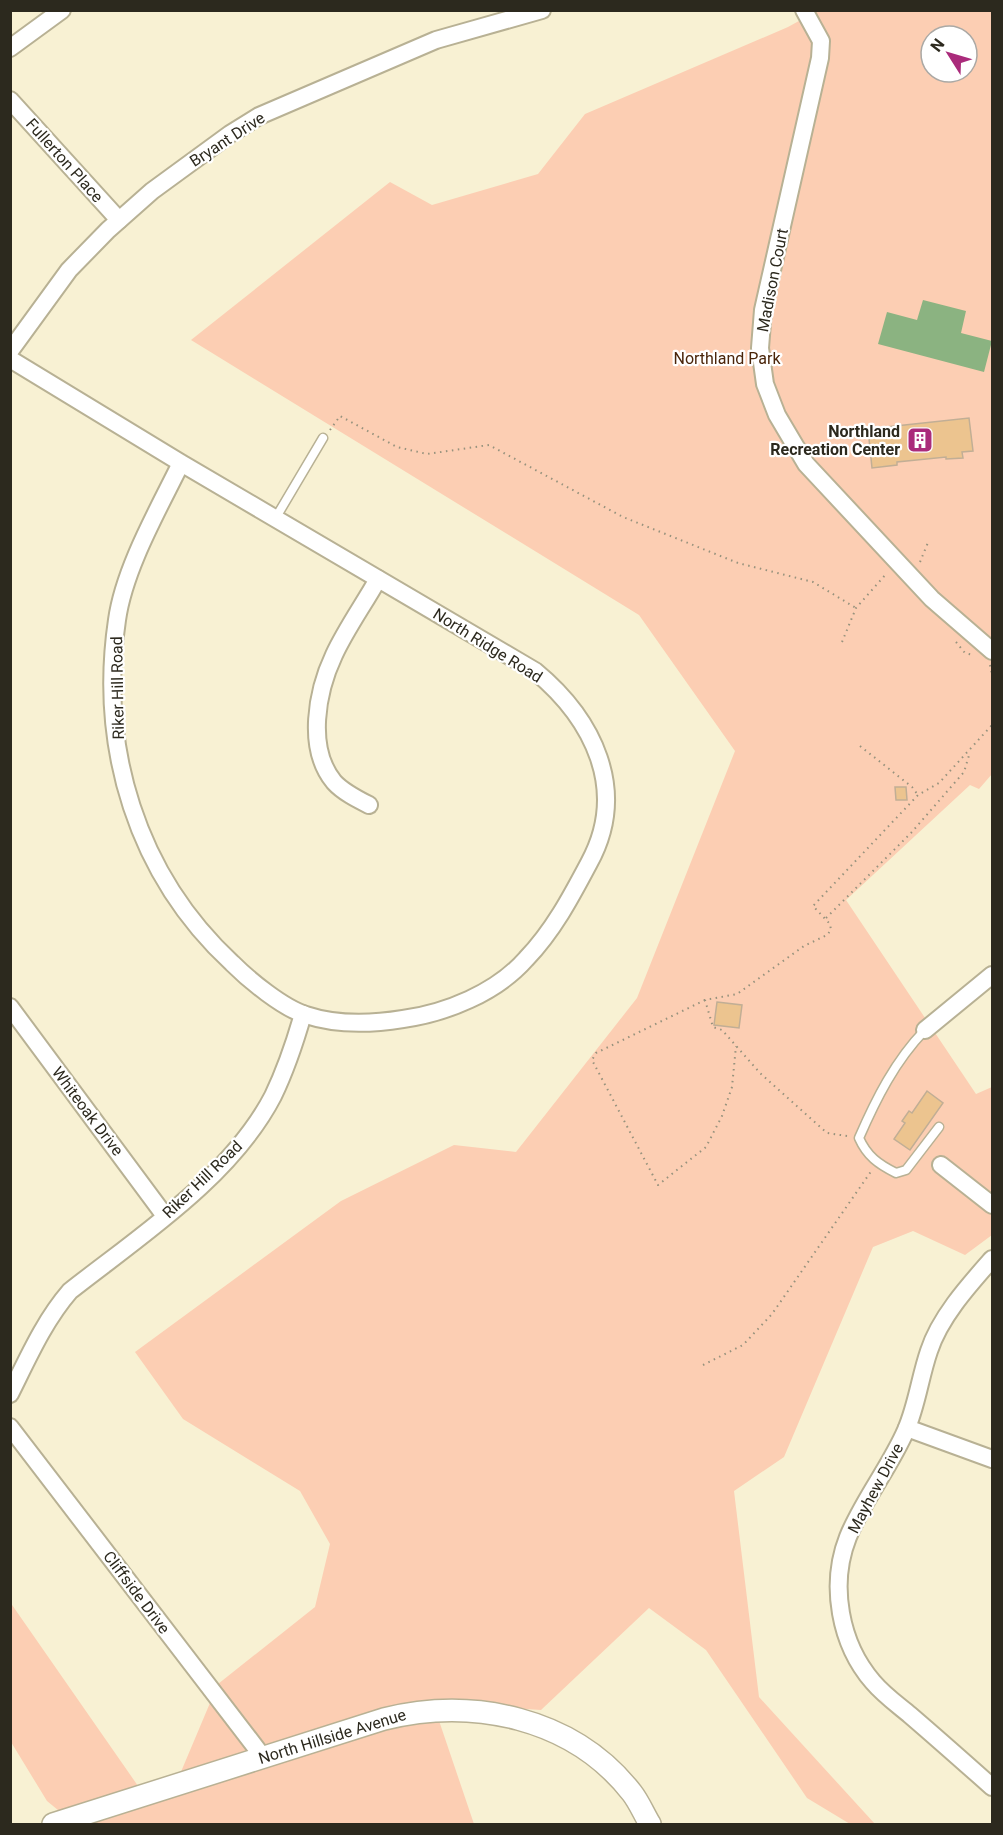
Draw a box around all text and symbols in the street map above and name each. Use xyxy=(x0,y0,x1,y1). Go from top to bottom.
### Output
north arrow xyxy=(919,24,979,84)
text: N xyxy=(926,35,948,56)
street label: Bryant Drive xyxy=(186,108,268,171)
street label: Fullerton Place xyxy=(22,115,107,206)
street label: Madison Court xyxy=(753,227,792,334)
park label: Northland Park xyxy=(673,349,781,368)
place label: Northland Recreation Center xyxy=(770,422,900,459)
building icon: Northland Recreation Center xyxy=(905,425,935,455)
street label: North Ridge Road xyxy=(430,604,546,687)
street label: Riker Hill Road xyxy=(107,636,128,740)
street label: Whiteoak Drive xyxy=(48,1063,127,1160)
street label: Riker Hill Road xyxy=(159,1137,246,1222)
street label: Mayhew Drive xyxy=(844,1440,907,1537)
street label: Cliffside Drive xyxy=(99,1547,174,1638)
street label: North Hillside Avenue xyxy=(256,1705,408,1768)

